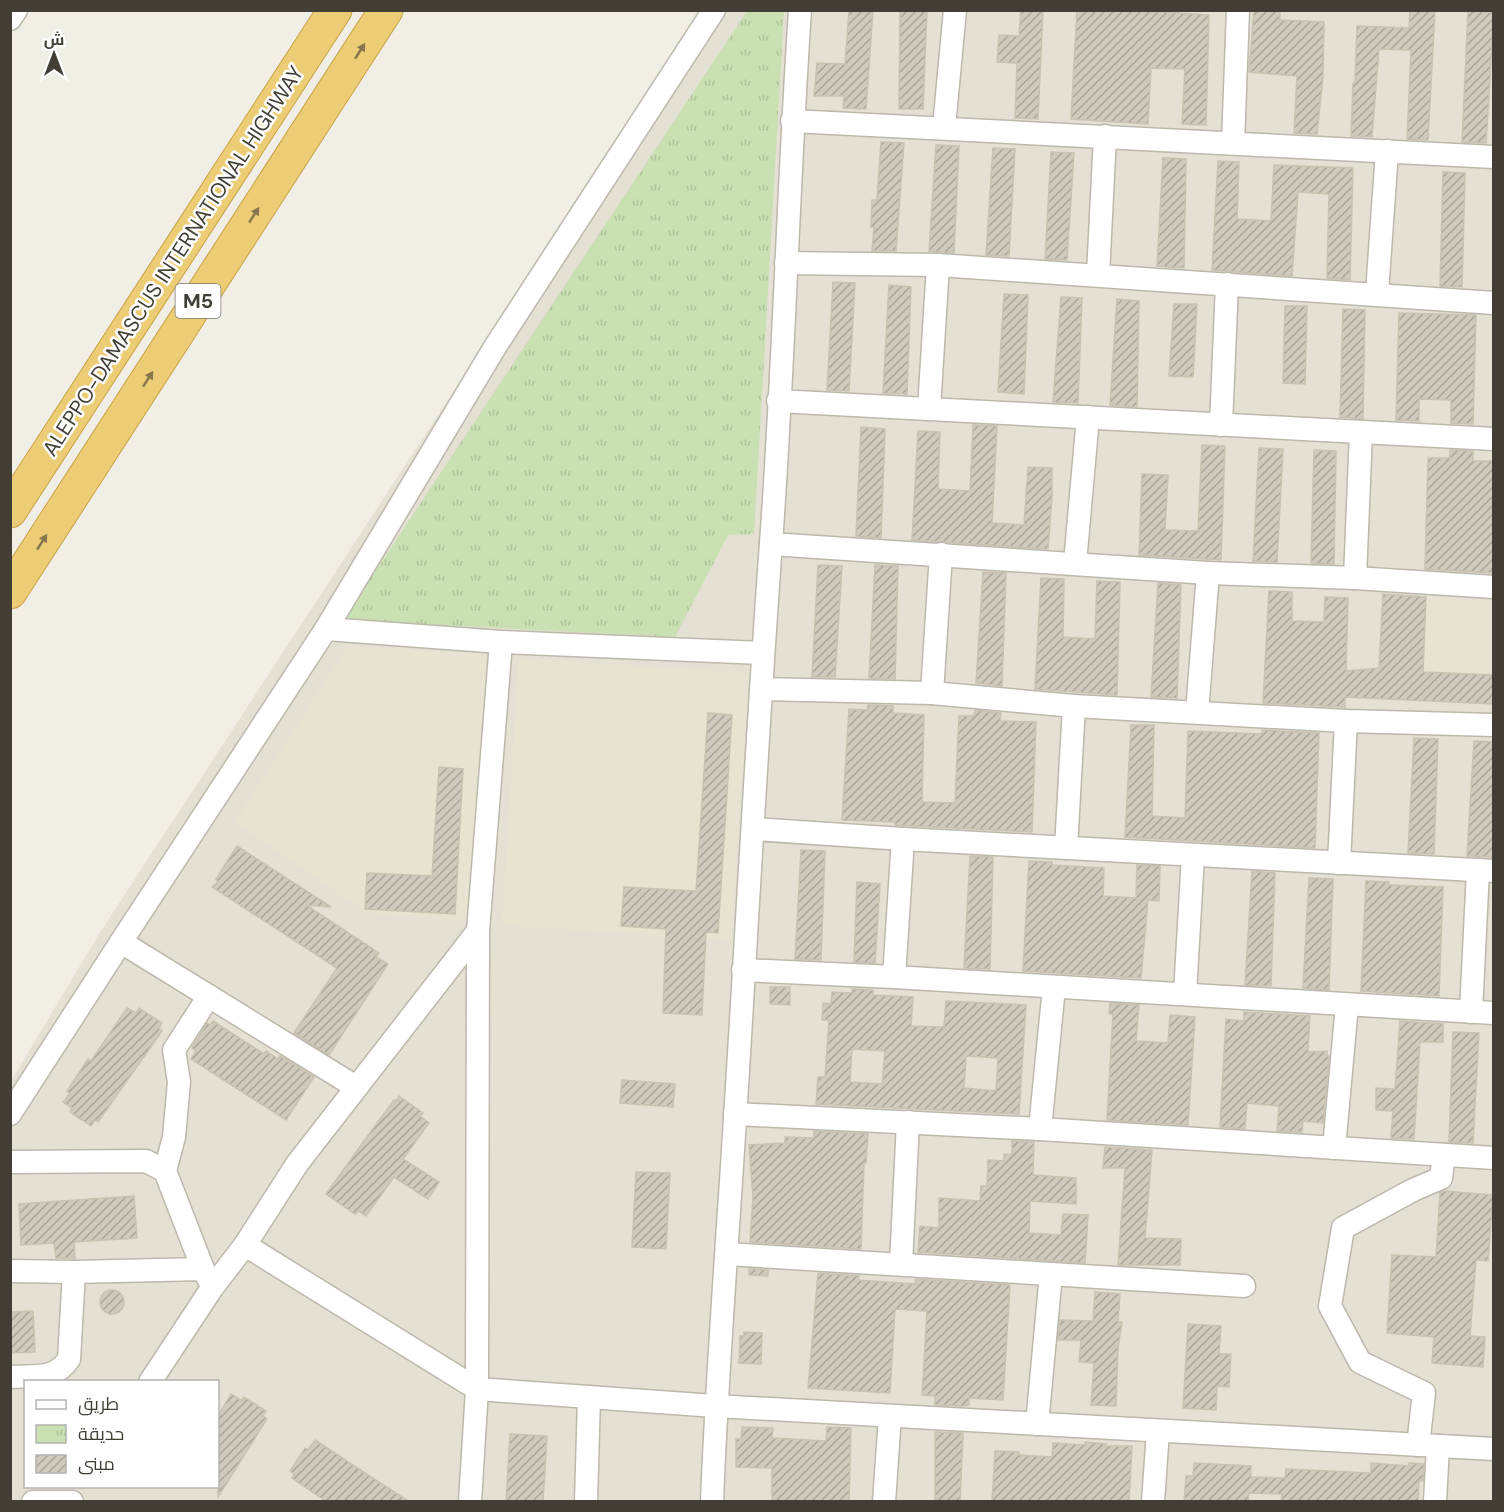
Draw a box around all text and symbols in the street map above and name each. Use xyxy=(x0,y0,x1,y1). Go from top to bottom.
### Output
north arrow xyxy=(24,24,84,84)
text: ش xyxy=(44,29,64,50)
one-way arrow xyxy=(354,43,365,59)
street label: ALEPPO-DAMASCUS INTERNATIONAL HIGHWAY xyxy=(36,61,310,461)
one-way arrow xyxy=(248,207,259,223)
road number: M5 xyxy=(176,284,220,318)
one-way arrow xyxy=(142,371,154,387)
one-way arrow xyxy=(37,534,48,551)
legend xyxy=(24,1380,219,1488)
text: طريق xyxy=(78,1392,119,1416)
text: حديقة xyxy=(78,1422,124,1446)
text: مبنى xyxy=(78,1452,115,1476)

